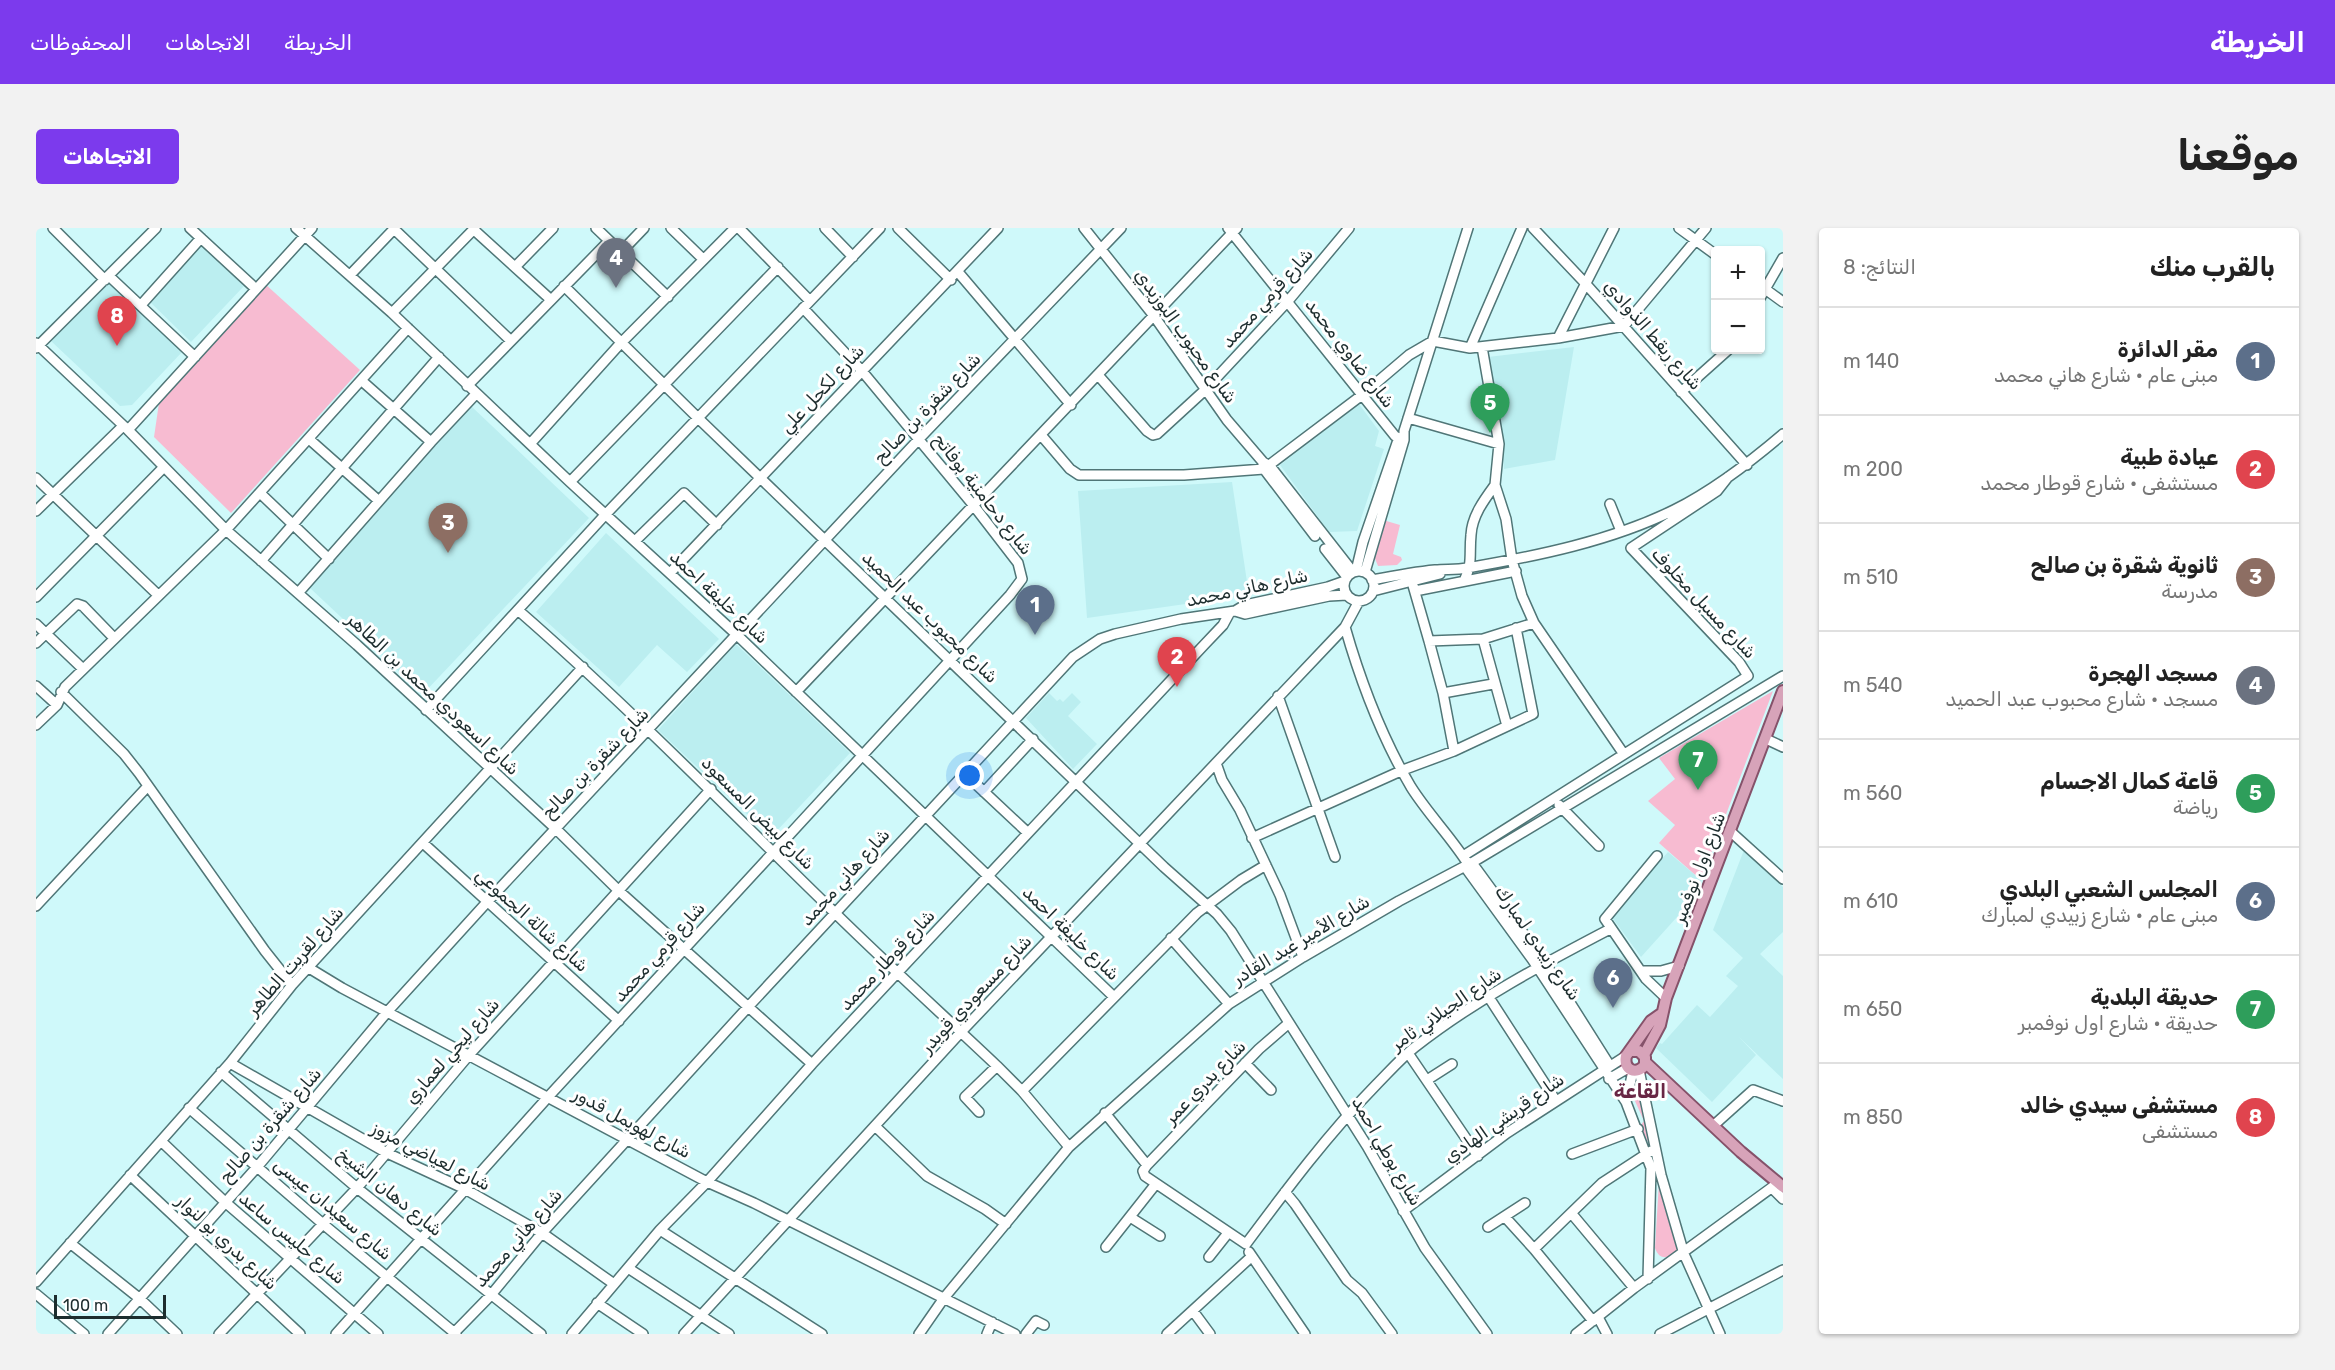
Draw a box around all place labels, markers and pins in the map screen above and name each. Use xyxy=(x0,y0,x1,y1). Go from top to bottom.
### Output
pin: 4 xyxy=(596,238,636,288)
pin: 8 xyxy=(98,296,136,346)
pin: 5 xyxy=(1470,384,1510,433)
pin: 3 xyxy=(428,504,468,553)
pin: 1 xyxy=(1016,586,1054,635)
pin: 2 xyxy=(1158,638,1196,687)
pin: 7 xyxy=(1678,740,1718,790)
pin: 6 xyxy=(1594,958,1632,1008)

